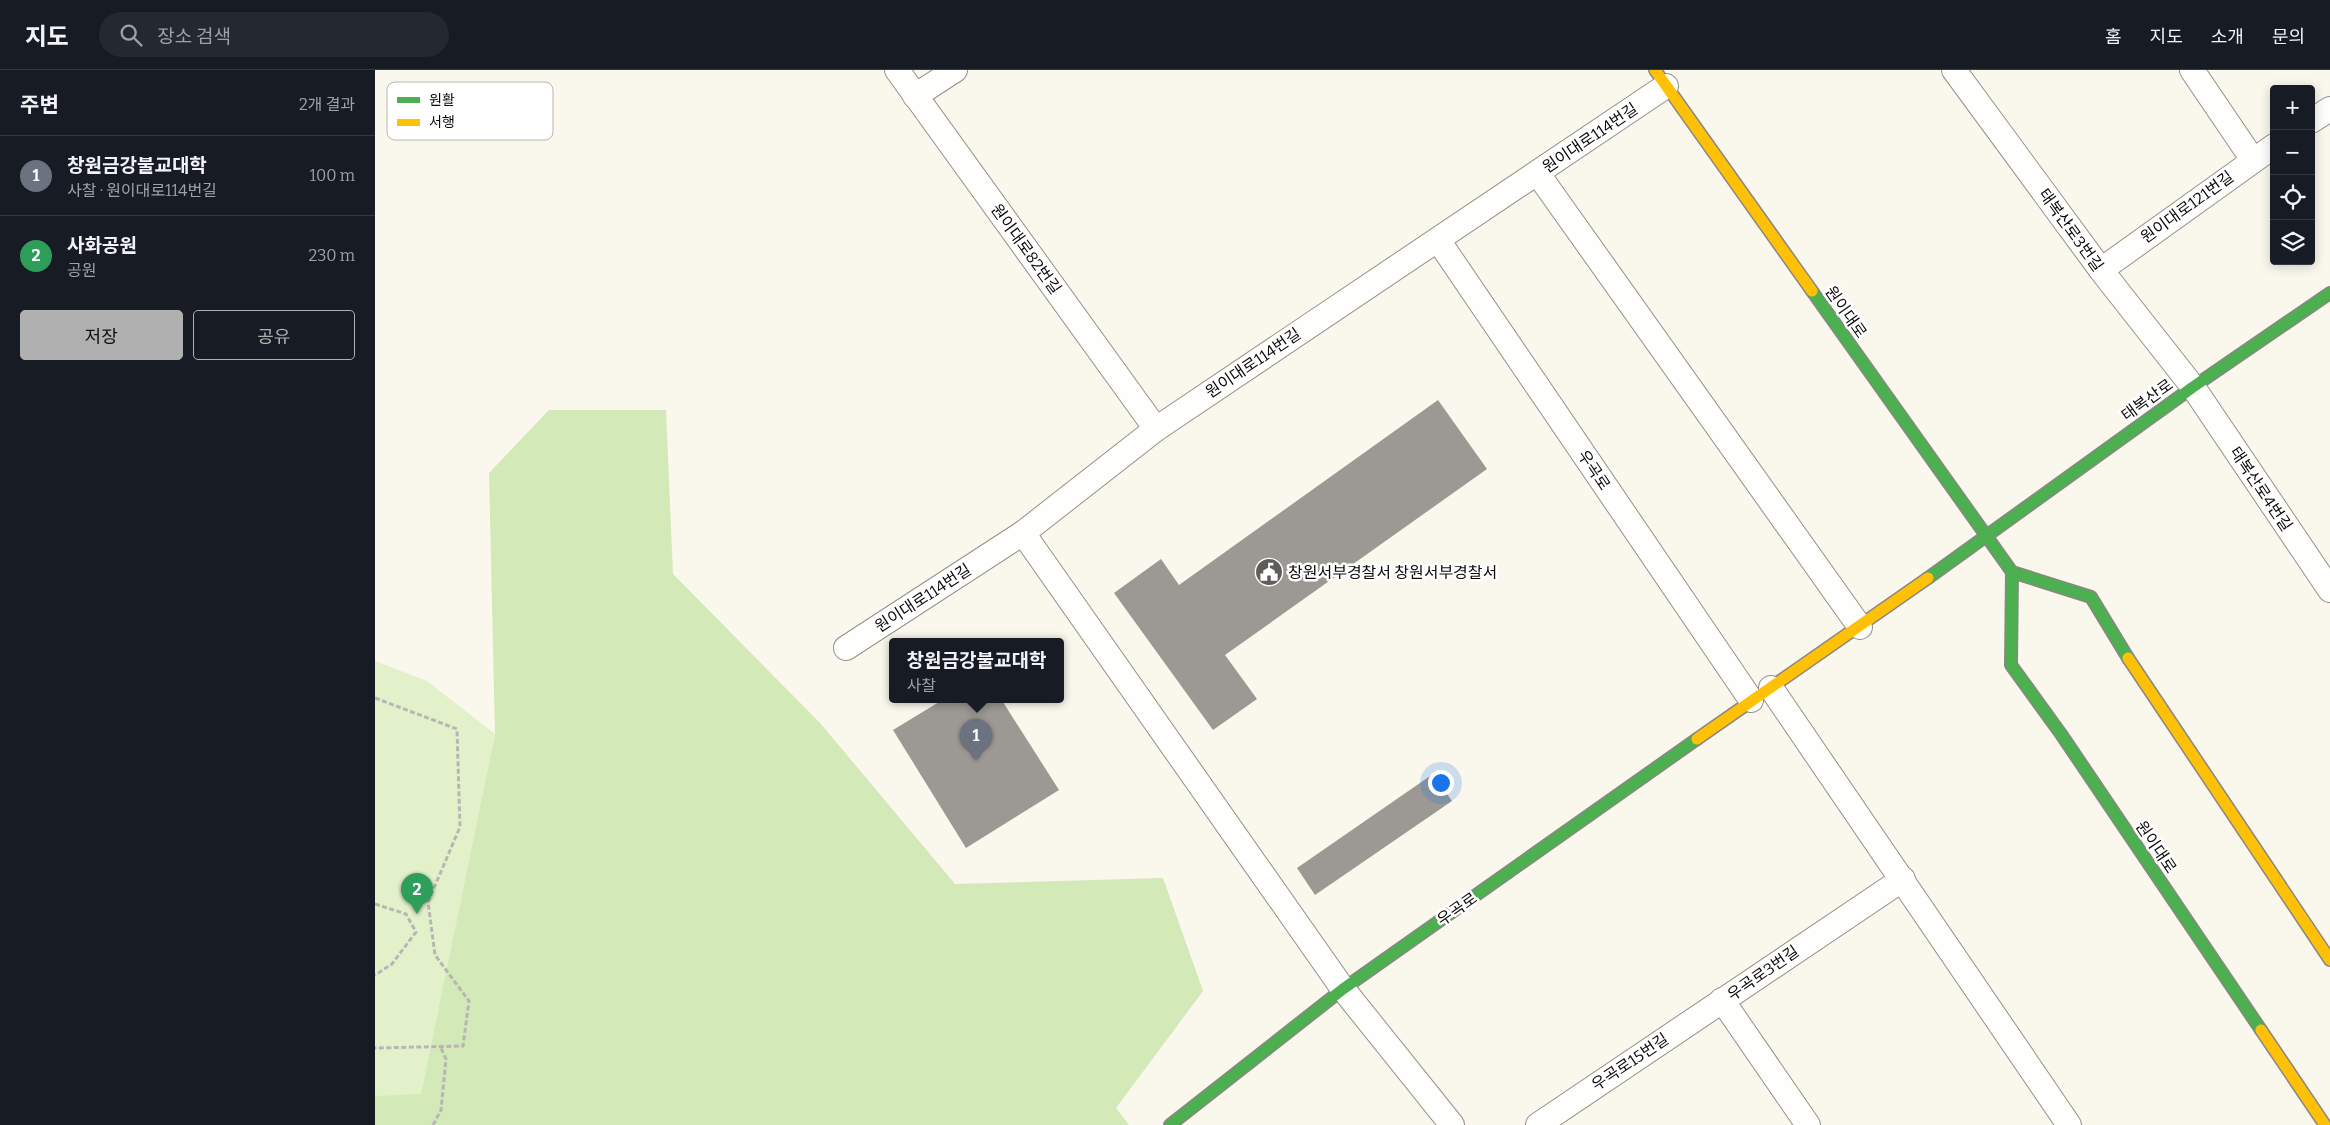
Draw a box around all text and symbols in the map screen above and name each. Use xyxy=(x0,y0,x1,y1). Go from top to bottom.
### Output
search box xyxy=(99,12,449,57)
icon: search xyxy=(117,21,145,49)
text: 지도 xyxy=(25,23,69,51)
text: 장소 검색 xyxy=(157,25,231,48)
text: 홈 xyxy=(2105,26,2122,48)
text: 지도 xyxy=(2150,26,2183,48)
text: 소개 xyxy=(2211,26,2244,48)
text: 문의 xyxy=(2272,26,2305,48)
legend xyxy=(387,82,553,140)
map controls xyxy=(2270,85,2315,265)
button: + xyxy=(2270,85,2315,130)
text: 주변 xyxy=(20,92,59,118)
text: 원활 xyxy=(429,92,455,109)
text: 2개 결과 xyxy=(299,95,355,114)
street label: 원이대로114번길 xyxy=(1539,99,1641,177)
text: 서행 xyxy=(429,114,455,131)
button: − xyxy=(2270,130,2315,175)
text: 창원금강불교대학 xyxy=(67,154,207,177)
text: 1 xyxy=(33,166,39,185)
text: 100 m xyxy=(310,166,355,185)
street label: 원이대로121번길 xyxy=(2137,167,2237,247)
button: locate xyxy=(2270,175,2315,220)
text: 사찰 · 원이대로114번길 xyxy=(67,181,217,200)
street label: 태복산로3번길 xyxy=(2035,185,2107,275)
street label: 원이대로82번길 xyxy=(987,200,1065,298)
button: layers xyxy=(2270,220,2315,265)
text: 사화공원 xyxy=(67,234,137,257)
text: 2 xyxy=(31,246,41,265)
text: 230 m xyxy=(308,246,355,265)
text: 공원 xyxy=(67,261,96,280)
street label: 원이대로 xyxy=(1821,282,1871,342)
button: 저장 xyxy=(20,310,183,360)
button: 공유 xyxy=(193,310,355,360)
street label: 원이대로114번길 xyxy=(1202,324,1304,402)
street label: 태복산로 xyxy=(2118,375,2177,425)
street label: 태복산로4번길 xyxy=(2226,443,2296,535)
street label: 우곡로 xyxy=(1574,446,1614,494)
public building icon: 창원서부경찰서 창원서부경찰서 xyxy=(1254,557,1284,587)
street label: 원이대로114번길 xyxy=(871,560,975,636)
place label: 창원서부경찰서 창원서부경찰서 xyxy=(1288,563,1497,582)
popup xyxy=(889,638,1064,703)
text: 창원금강불교대학 xyxy=(907,649,1046,672)
text: 사찰 xyxy=(907,676,936,695)
pin: 1 xyxy=(960,719,992,760)
your location xyxy=(1428,770,1454,796)
street label: 원이대로 xyxy=(2132,817,2180,877)
pin: 2 xyxy=(401,873,433,914)
street label: 우곡로 xyxy=(1433,888,1481,929)
street label: 우곡로3번길 xyxy=(1724,941,1802,1005)
street label: 우곡로15번길 xyxy=(1588,1029,1672,1095)

